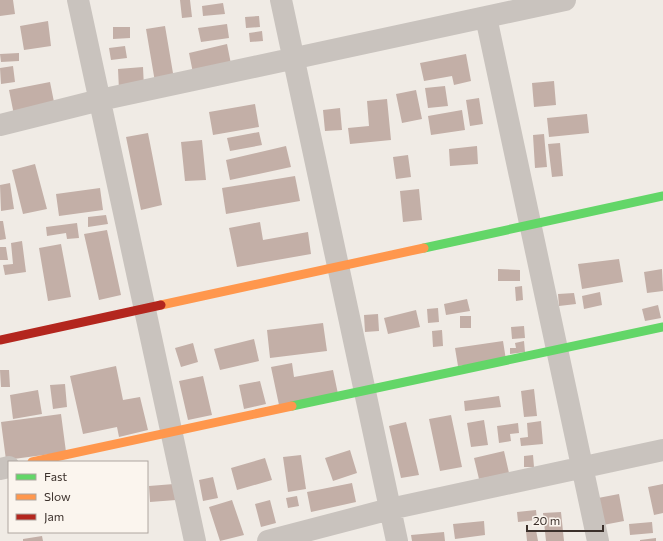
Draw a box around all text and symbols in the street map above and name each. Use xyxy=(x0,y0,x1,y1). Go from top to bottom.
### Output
legend xyxy=(8,461,148,533)
text: Fast xyxy=(44,469,67,483)
text: Slow xyxy=(44,489,71,503)
scale bar xyxy=(527,507,603,533)
text: Jam xyxy=(44,509,64,524)
text: 20 m xyxy=(533,513,560,527)

